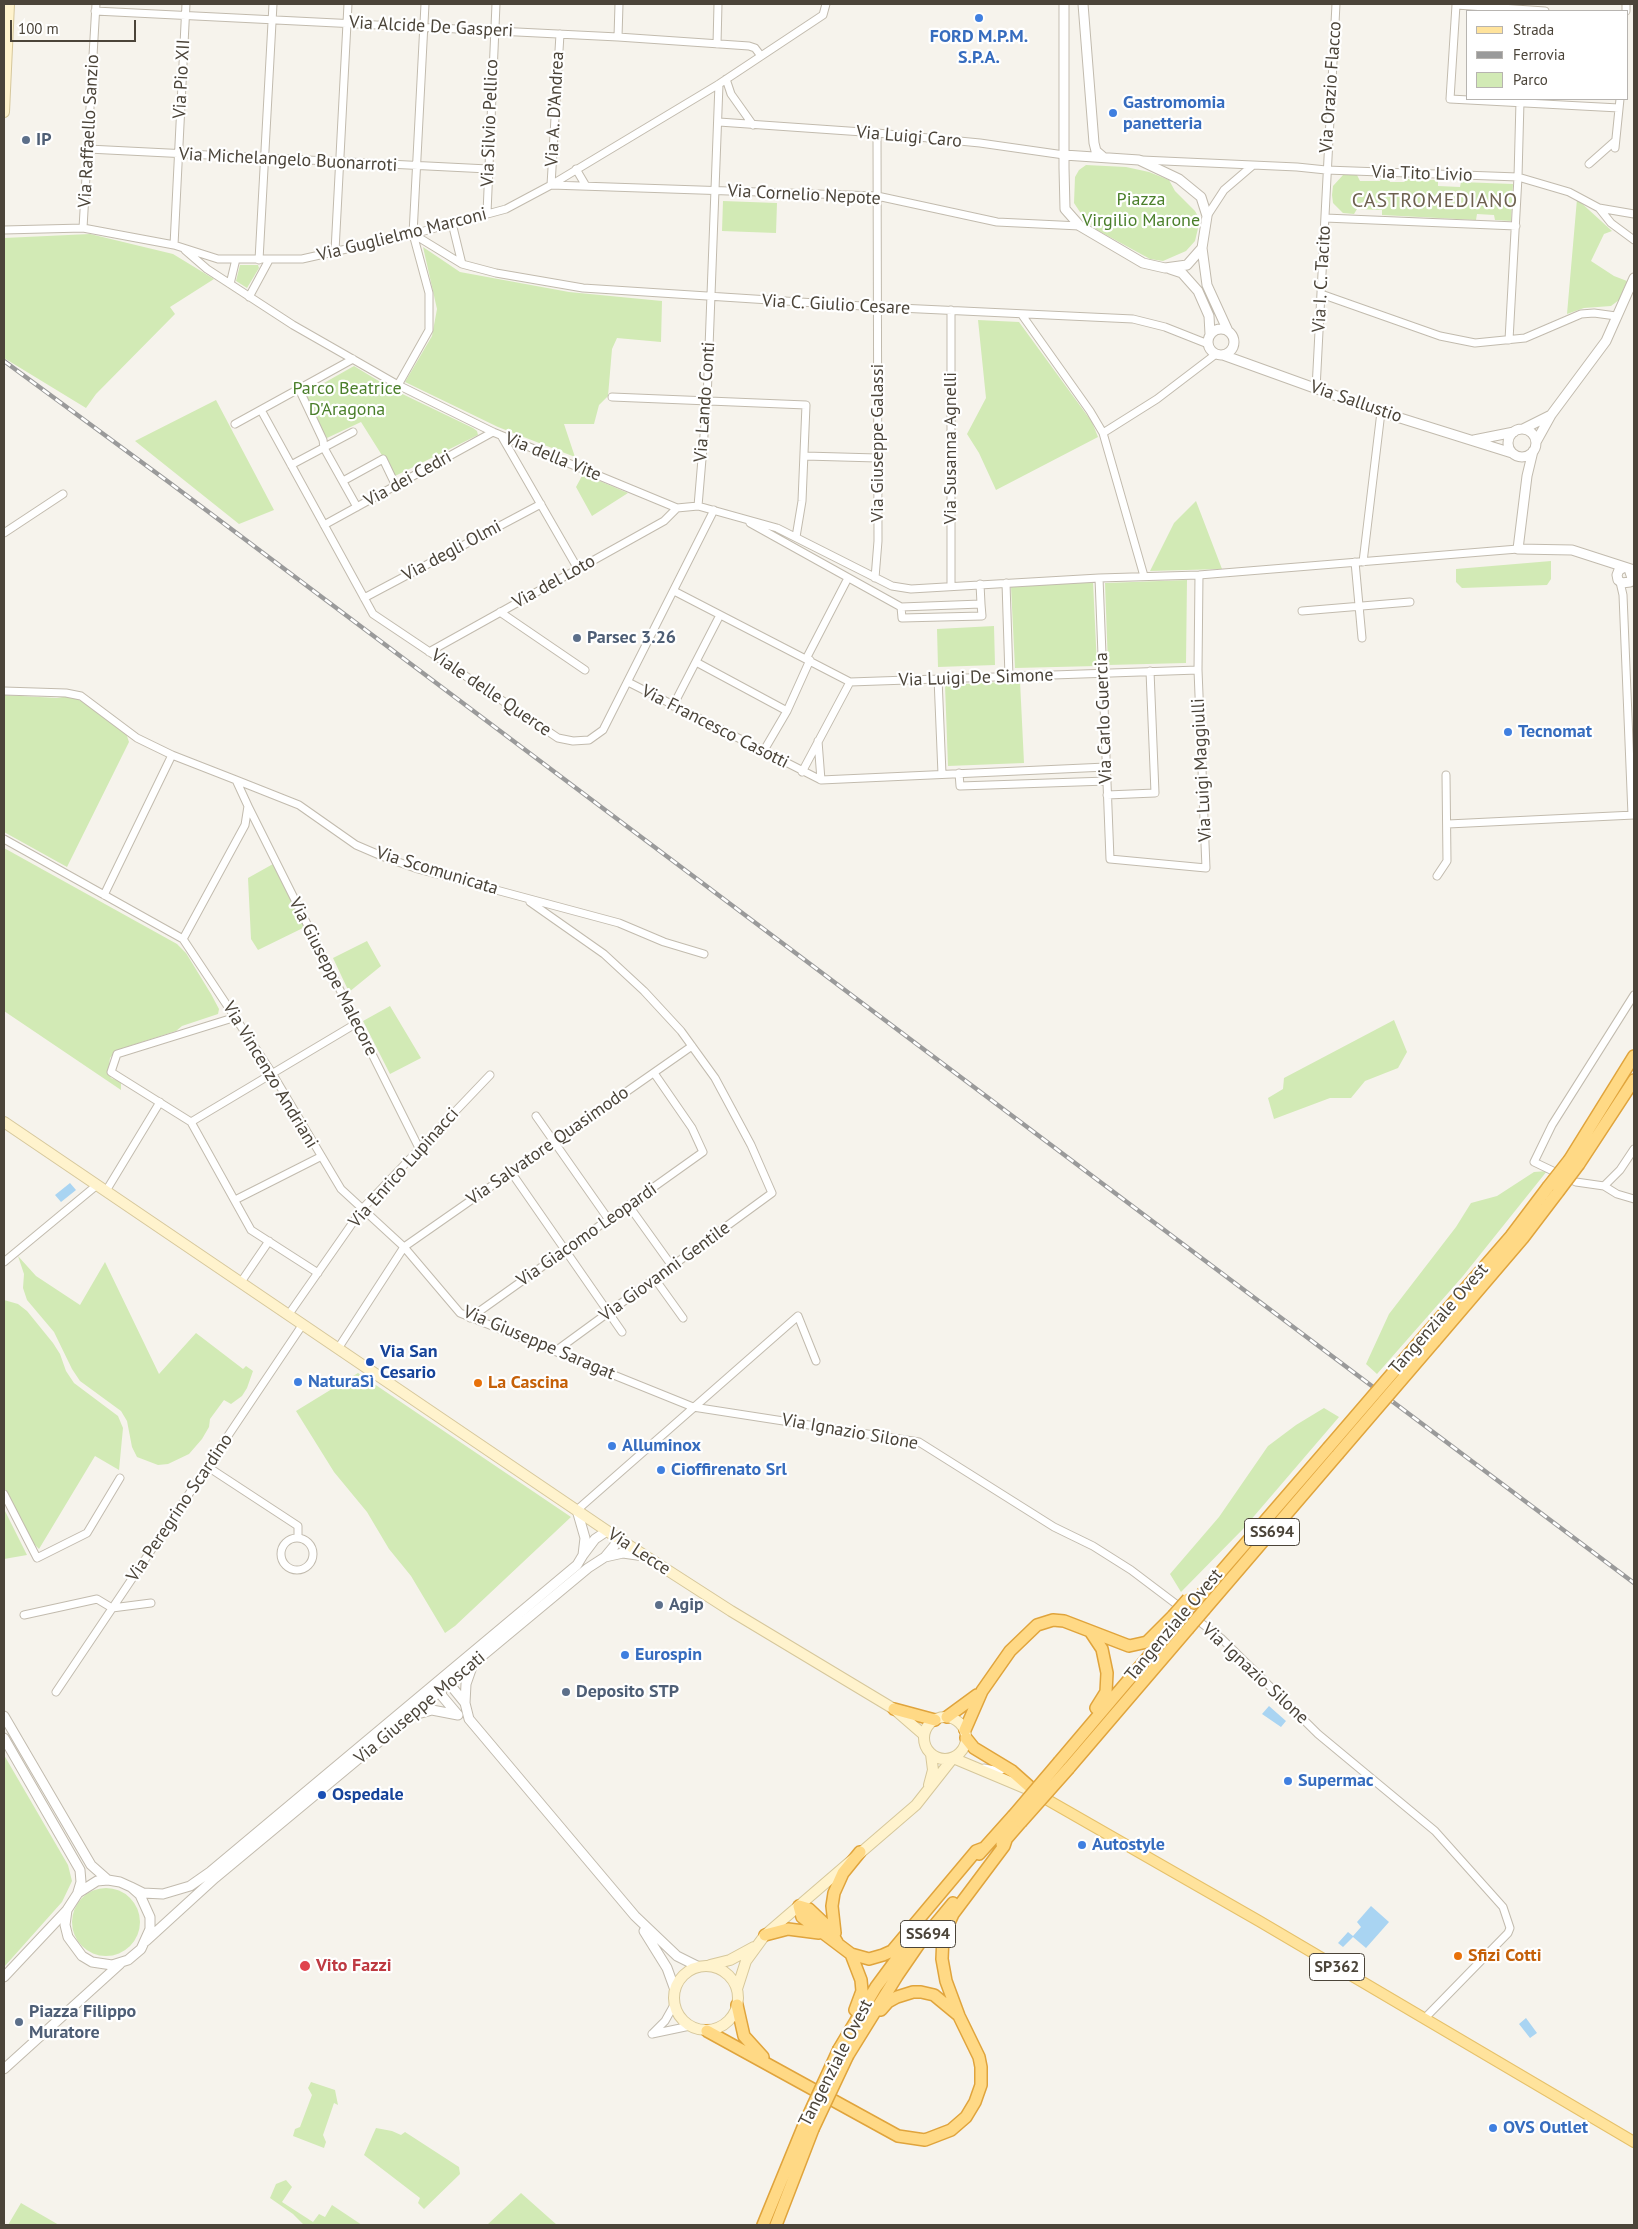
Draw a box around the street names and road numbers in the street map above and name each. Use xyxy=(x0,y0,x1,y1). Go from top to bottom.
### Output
street label: Via Alcide De Gasperi xyxy=(348,12,514,42)
street label: Via Orazio Flacco xyxy=(1316,20,1346,154)
street label: Via Pio XII xyxy=(169,39,195,119)
street label: Via A. D'Andrea xyxy=(541,51,569,167)
street label: Via Raffaello Sanzio xyxy=(74,54,104,208)
street label: Via Silvio Pellico xyxy=(477,59,503,187)
street label: Via Luigi Caro xyxy=(855,122,963,152)
street label: Via Michelangelo Buonarroti xyxy=(178,143,398,177)
street label: Via Tito Livio xyxy=(1371,161,1473,187)
street label: Via Cornelio Nepote xyxy=(727,180,881,210)
street label: Via Guglielmo Marconi xyxy=(315,203,489,267)
street label: Via I. C. Tacito xyxy=(1308,225,1336,333)
street label: Via C. Giulio Cesare xyxy=(761,290,911,320)
street label: Via Lando Conti xyxy=(690,341,720,463)
street label: Via Giuseppe Galassi xyxy=(867,364,889,522)
street label: Via Susanna Agnelli xyxy=(940,372,962,524)
street label: Via Sallustio xyxy=(1307,376,1405,428)
street label: Via della Vite xyxy=(502,428,604,486)
street label: Via dei Cedri xyxy=(360,446,456,512)
street label: Via degli Olmi xyxy=(399,516,505,586)
street label: Via del Loto xyxy=(509,550,599,614)
street label: Viale delle Querce xyxy=(427,645,555,741)
street label: Via Carlo Guercia xyxy=(1091,652,1117,784)
street label: Via Luigi De Simone xyxy=(898,665,1054,691)
street label: Via Francesco Casotti xyxy=(638,680,792,774)
street label: Via Luigi Maggiulli xyxy=(1187,698,1217,842)
street label: Via Scomunicata xyxy=(373,842,501,900)
street label: Via Giuseppe Malecore xyxy=(284,894,382,1060)
street label: Via Vincenzo Andriani xyxy=(218,998,322,1152)
street label: Via Salvatore Quasimodo xyxy=(463,1082,633,1210)
street label: Via Enrico Lupinacci xyxy=(344,1104,464,1232)
street label: Via Giacomo Leopardi xyxy=(513,1179,661,1291)
street label: Via Giovanni Gentile xyxy=(595,1217,735,1327)
street label: Tangenziale Ovest xyxy=(1385,1259,1493,1379)
street label: Via Giuseppe Saragat xyxy=(460,1301,618,1385)
street label: Via Ignazio Silone xyxy=(780,1409,920,1455)
street label: Via Peregrino Scardino xyxy=(122,1430,238,1586)
road number: SS694 xyxy=(1244,1518,1300,1545)
street label: Via Lecce xyxy=(604,1524,674,1580)
street label: Tangenziale Ovest xyxy=(1121,1564,1227,1686)
street label: Via Ignazio Silone xyxy=(1197,1619,1313,1729)
street label: Via Giuseppe Moscati xyxy=(350,1647,490,1769)
road number: SS694 xyxy=(900,1920,956,1948)
road number: SP362 xyxy=(1310,1954,1364,1980)
street label: Tangenziale Ovest xyxy=(795,1996,877,2130)

